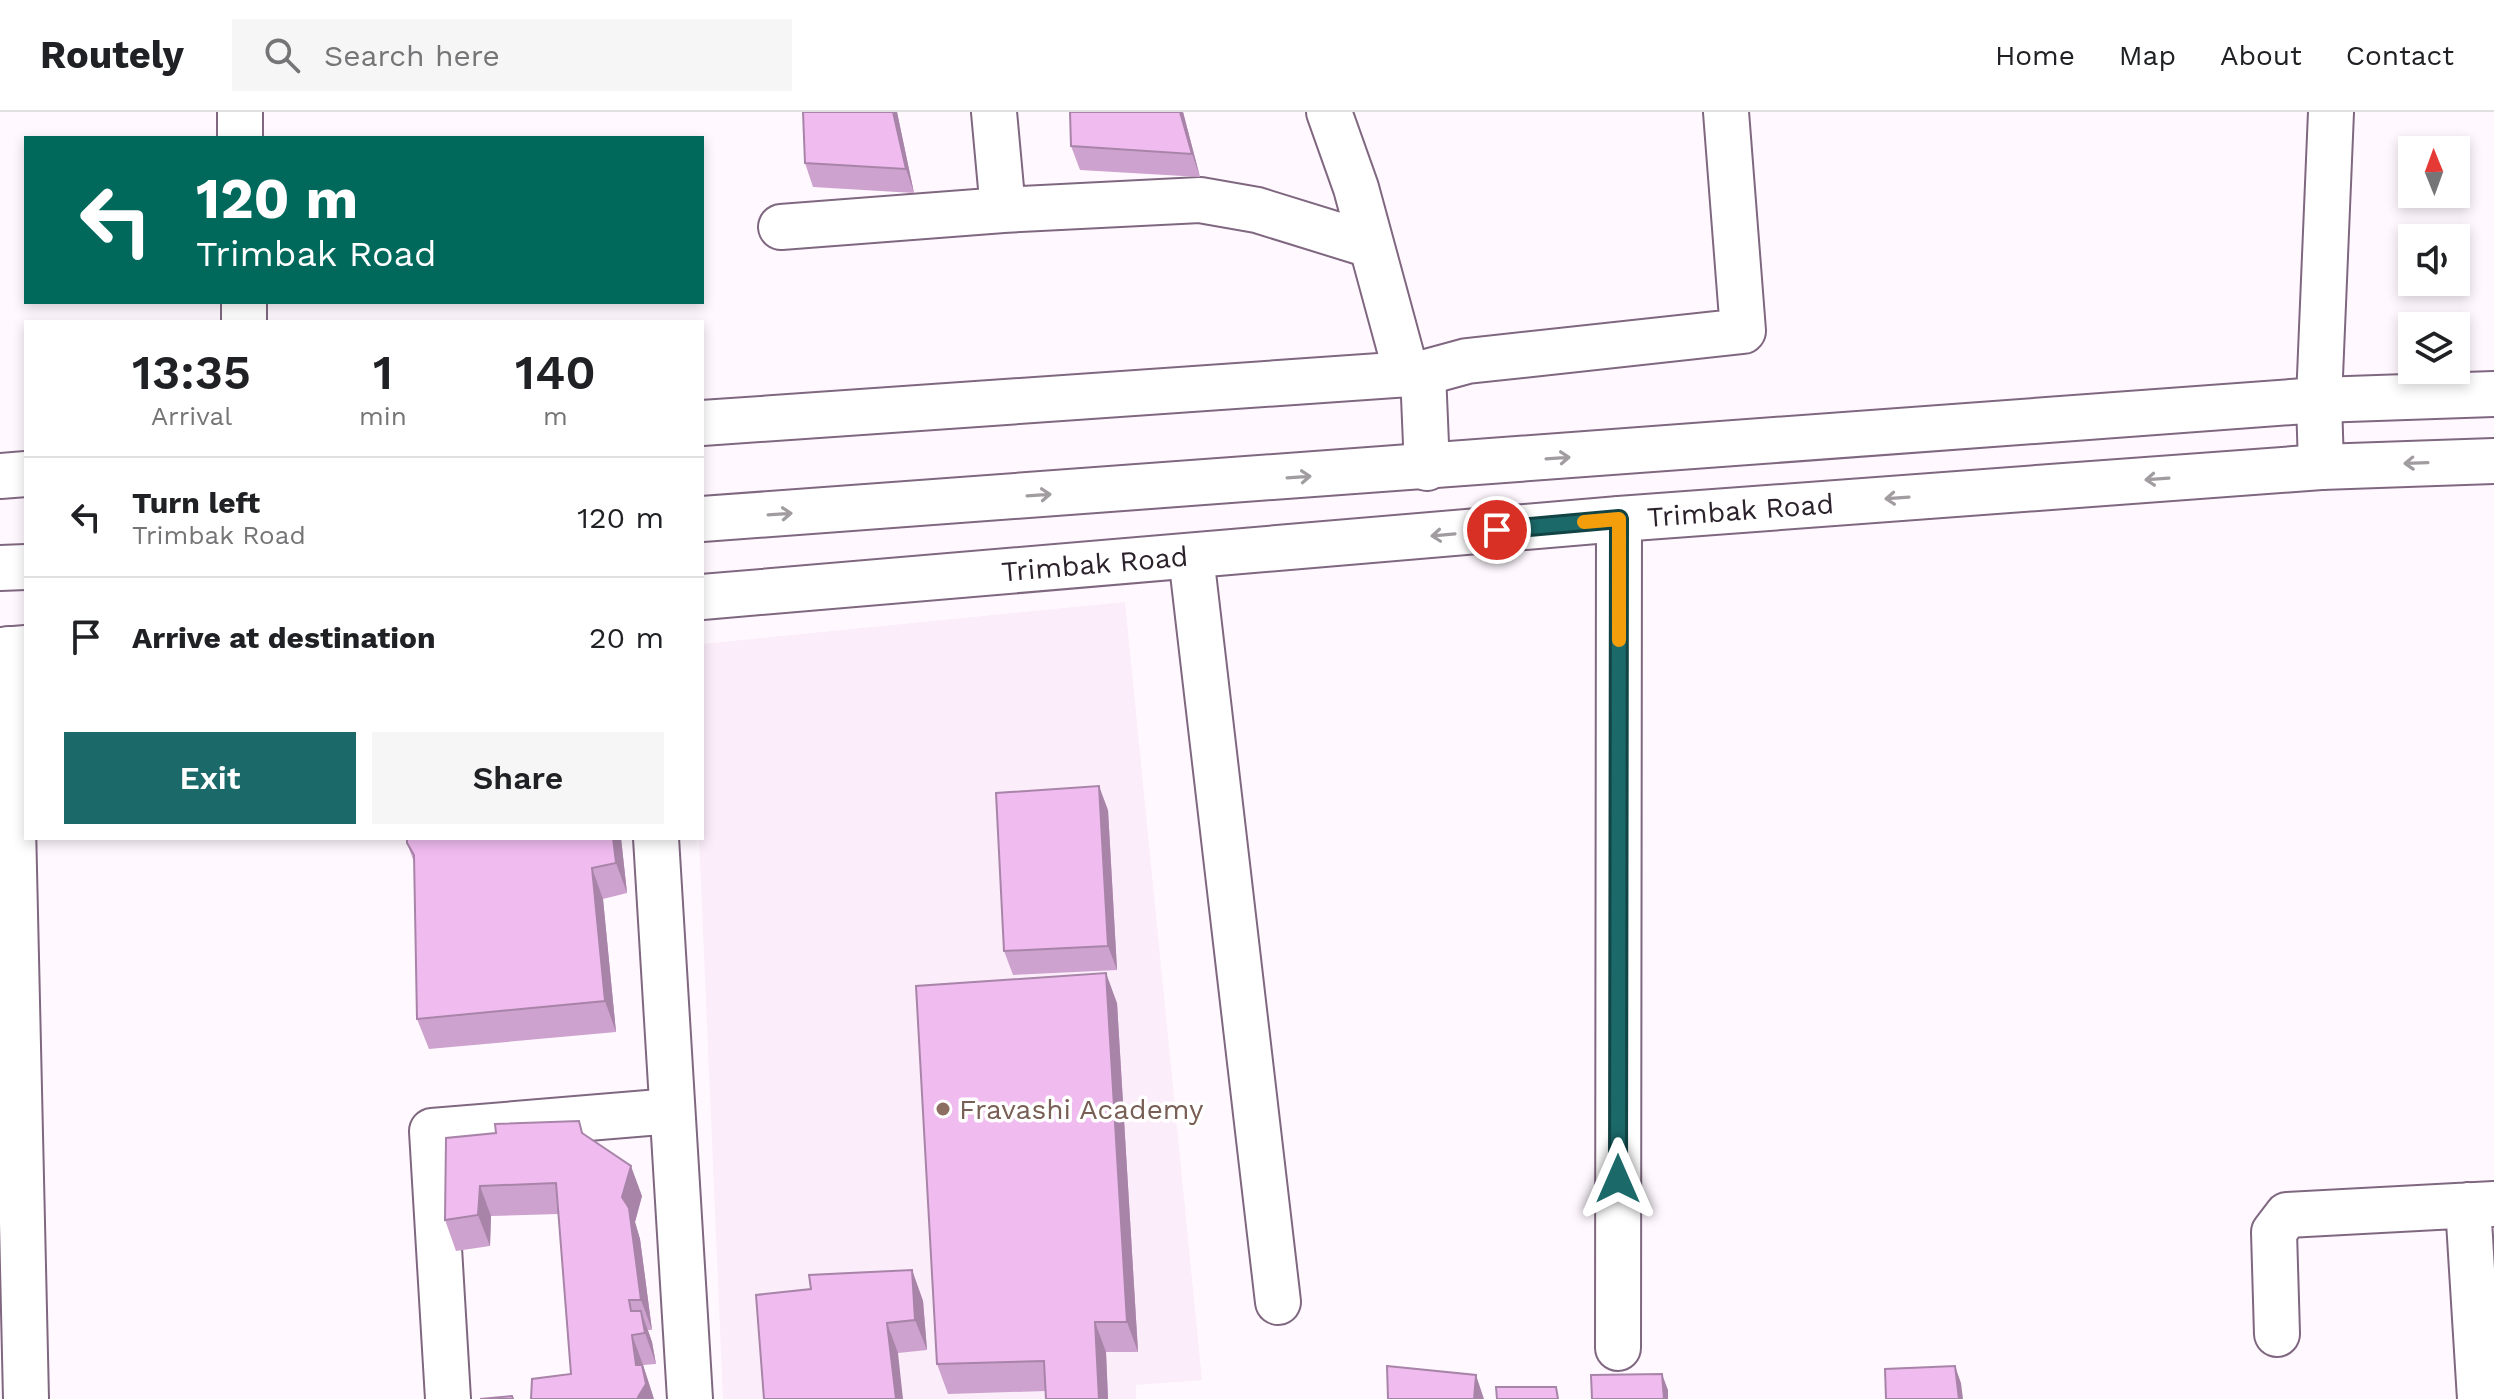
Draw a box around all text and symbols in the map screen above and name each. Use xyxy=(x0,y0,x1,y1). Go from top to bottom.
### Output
search box xyxy=(232,19,792,91)
text: Routely xyxy=(40,33,184,77)
icon: search xyxy=(260,33,304,77)
text: Search here xyxy=(324,38,500,73)
text: Home xyxy=(1995,39,2075,72)
text: Map xyxy=(2119,39,2176,72)
text: About xyxy=(2220,39,2302,72)
text: Contact xyxy=(2346,39,2454,72)
north arrow xyxy=(2398,136,2470,208)
map controls xyxy=(2398,136,2470,384)
text: 120 m xyxy=(196,166,358,232)
icon: left xyxy=(64,168,168,272)
button: sound xyxy=(2398,224,2470,296)
text: Trimbak Road xyxy=(196,233,437,275)
button: layers xyxy=(2398,312,2470,384)
text: 13:35 xyxy=(132,344,251,401)
text: 1 xyxy=(373,344,393,401)
text: 140 xyxy=(515,344,596,401)
text: Arrival xyxy=(151,401,232,431)
text: min xyxy=(359,401,407,431)
text: m xyxy=(543,401,568,431)
one-way arrow xyxy=(1544,450,1571,465)
one-way arrow xyxy=(2403,456,2430,471)
one-way arrow xyxy=(1285,469,1311,484)
one-way arrow xyxy=(2144,472,2171,487)
text: Turn left xyxy=(132,485,260,520)
one-way arrow xyxy=(1025,487,1052,502)
street label: Trimbak Road xyxy=(1646,487,1835,534)
one-way arrow xyxy=(1884,491,1911,506)
icon: left xyxy=(64,495,108,539)
pin xyxy=(1463,496,1531,564)
text: 120 m xyxy=(577,500,664,535)
one-way arrow xyxy=(766,506,793,521)
icon: arrive xyxy=(1475,508,1519,552)
text: Trimbak Road xyxy=(132,520,306,550)
one-way arrow xyxy=(1430,527,1457,542)
street label: Trimbak Road xyxy=(1000,540,1189,588)
icon: arrive xyxy=(64,615,108,659)
text: Arrive at destination xyxy=(132,620,436,655)
text: 20 m xyxy=(589,620,664,655)
button: Exit xyxy=(64,732,356,824)
button: Share xyxy=(372,732,664,824)
place label: Fravashi Academy xyxy=(959,1093,1204,1126)
marker: Fravashi Academy xyxy=(934,1100,952,1118)
position arrow xyxy=(1576,1137,1660,1221)

